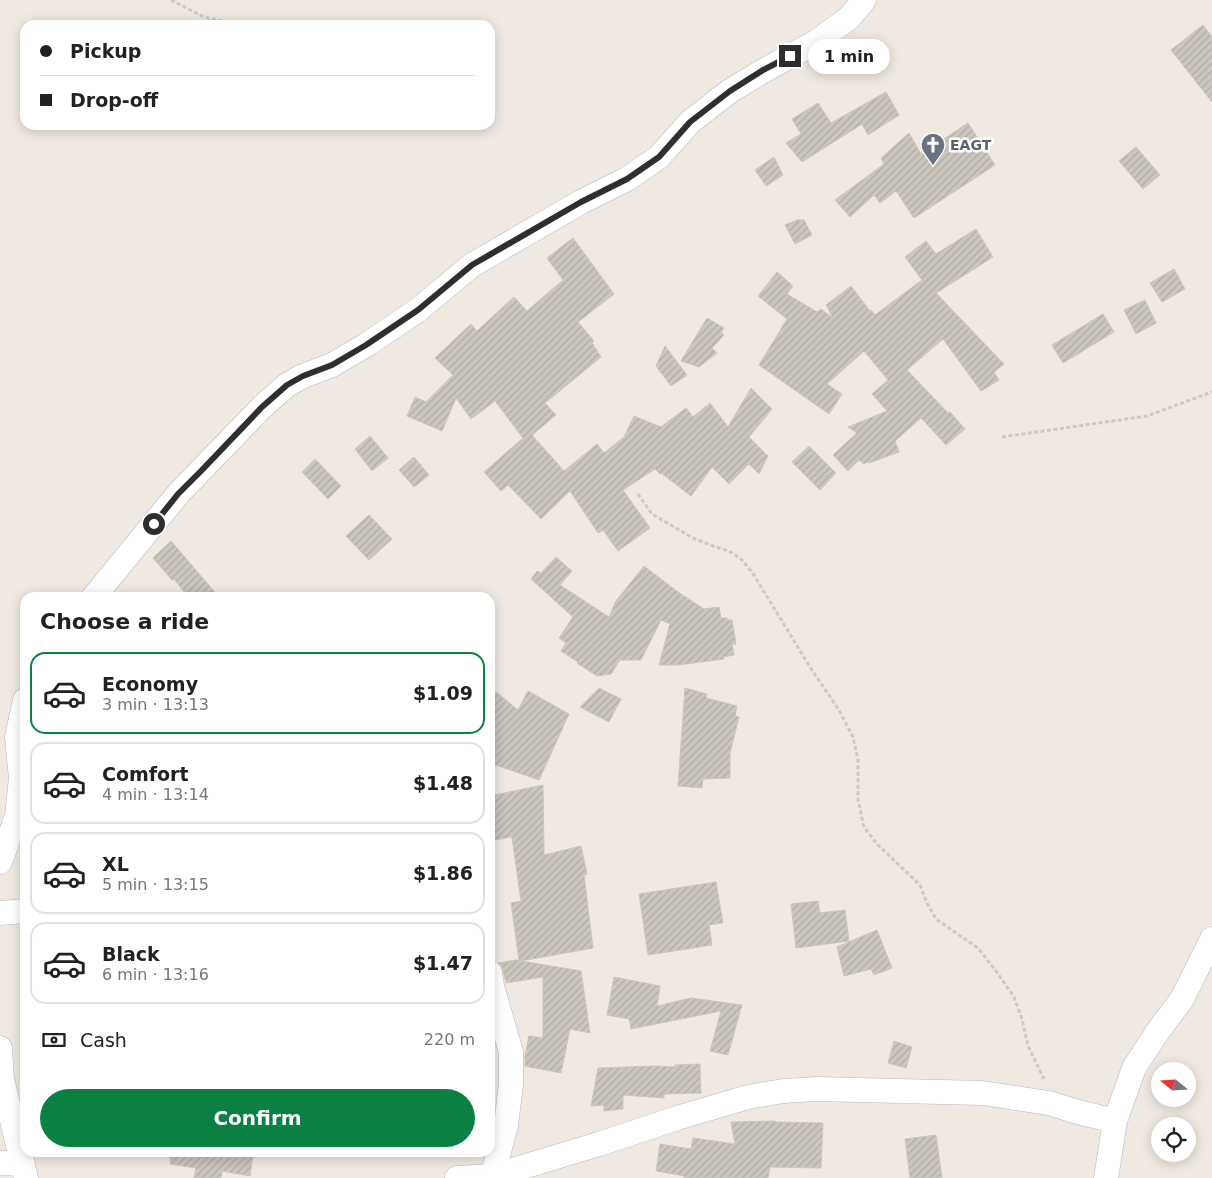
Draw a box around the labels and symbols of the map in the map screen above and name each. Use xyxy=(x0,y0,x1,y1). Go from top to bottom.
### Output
callout: 1 min xyxy=(808,38,890,74)
route end xyxy=(779,45,801,67)
church icon: EAGT xyxy=(920,132,946,166)
place label: EAGT xyxy=(950,137,992,153)
route start xyxy=(143,513,165,535)
north arrow xyxy=(1151,1062,1196,1108)

